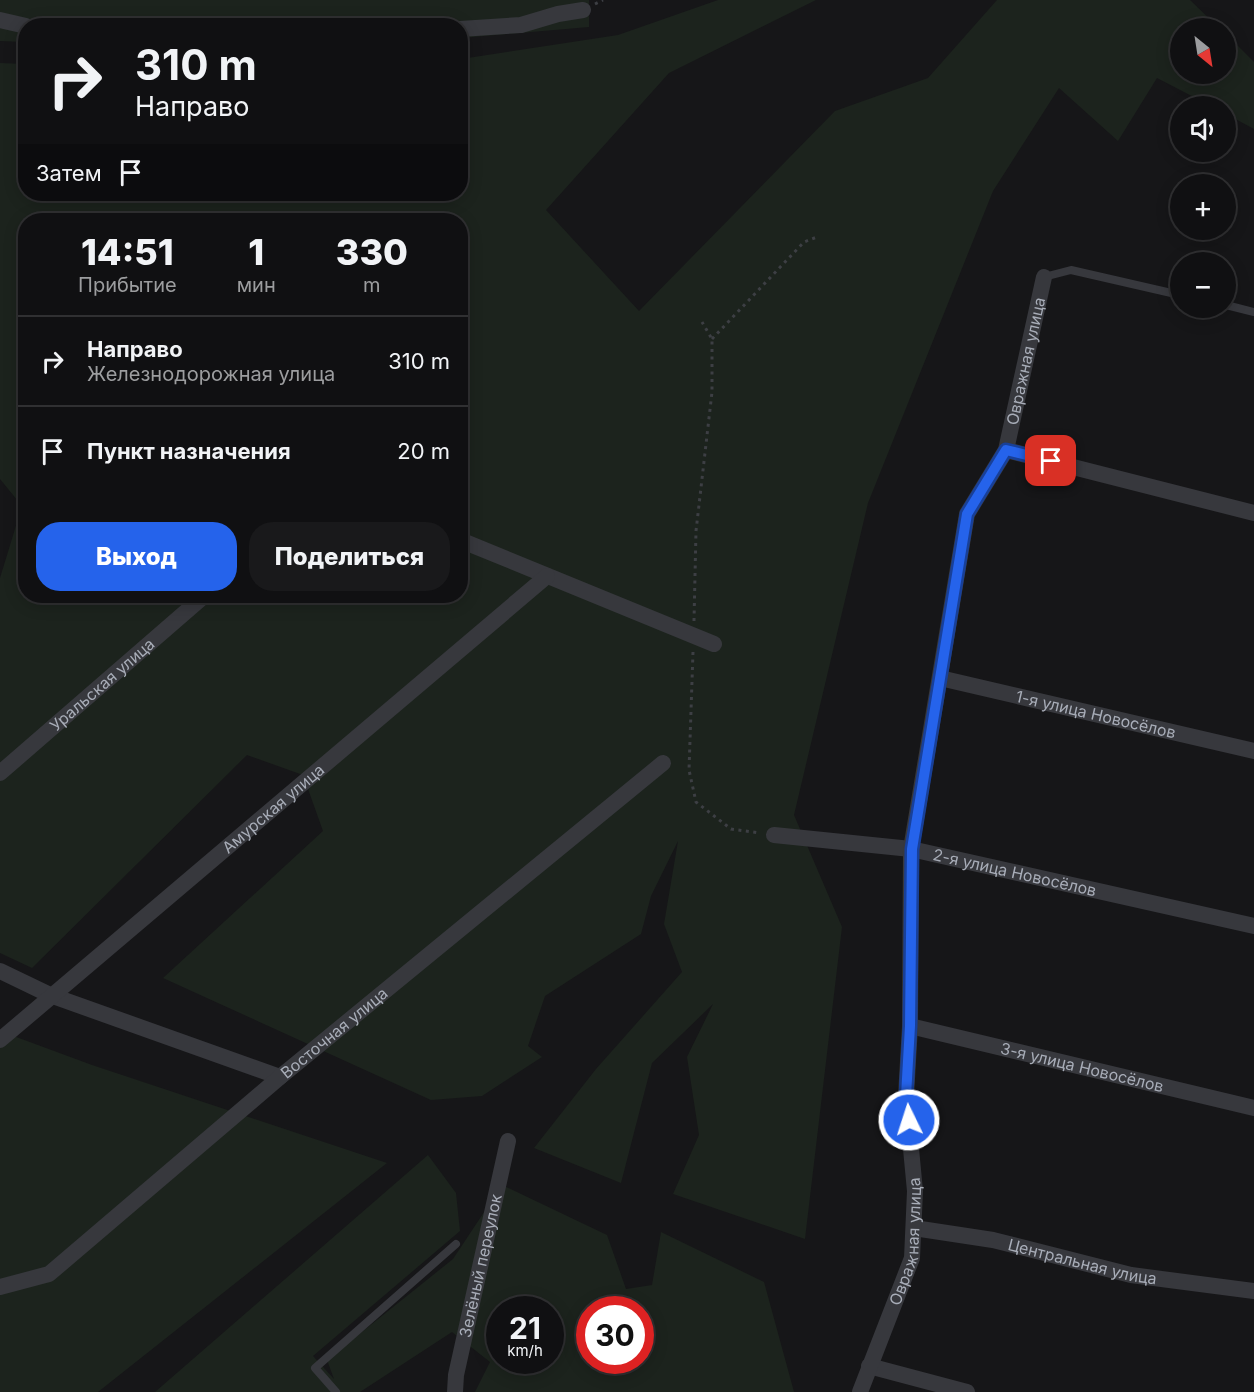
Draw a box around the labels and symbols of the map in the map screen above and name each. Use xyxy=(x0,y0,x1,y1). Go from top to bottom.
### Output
north arrow xyxy=(1170,18,1236,84)
street label: Овражная улица xyxy=(1002,295,1049,427)
pin xyxy=(1025,435,1076,486)
street label: Уральская улица xyxy=(46,634,158,735)
street label: 1-я улица Новосёлов xyxy=(1014,686,1178,743)
street label: Амурская улица xyxy=(218,759,328,857)
street label: 2-я улица Новосёлов xyxy=(931,844,1098,900)
street label: Восточная улица xyxy=(276,983,392,1083)
street label: 3-я улица Новосёлов xyxy=(999,1038,1166,1096)
position arrow xyxy=(877,1088,941,1152)
street label: Овражная улица xyxy=(885,1177,925,1308)
street label: Зелёный переулок xyxy=(455,1192,506,1339)
street label: Центральная улица xyxy=(1006,1234,1158,1288)
speed limit sign: 30 xyxy=(576,1296,654,1374)

